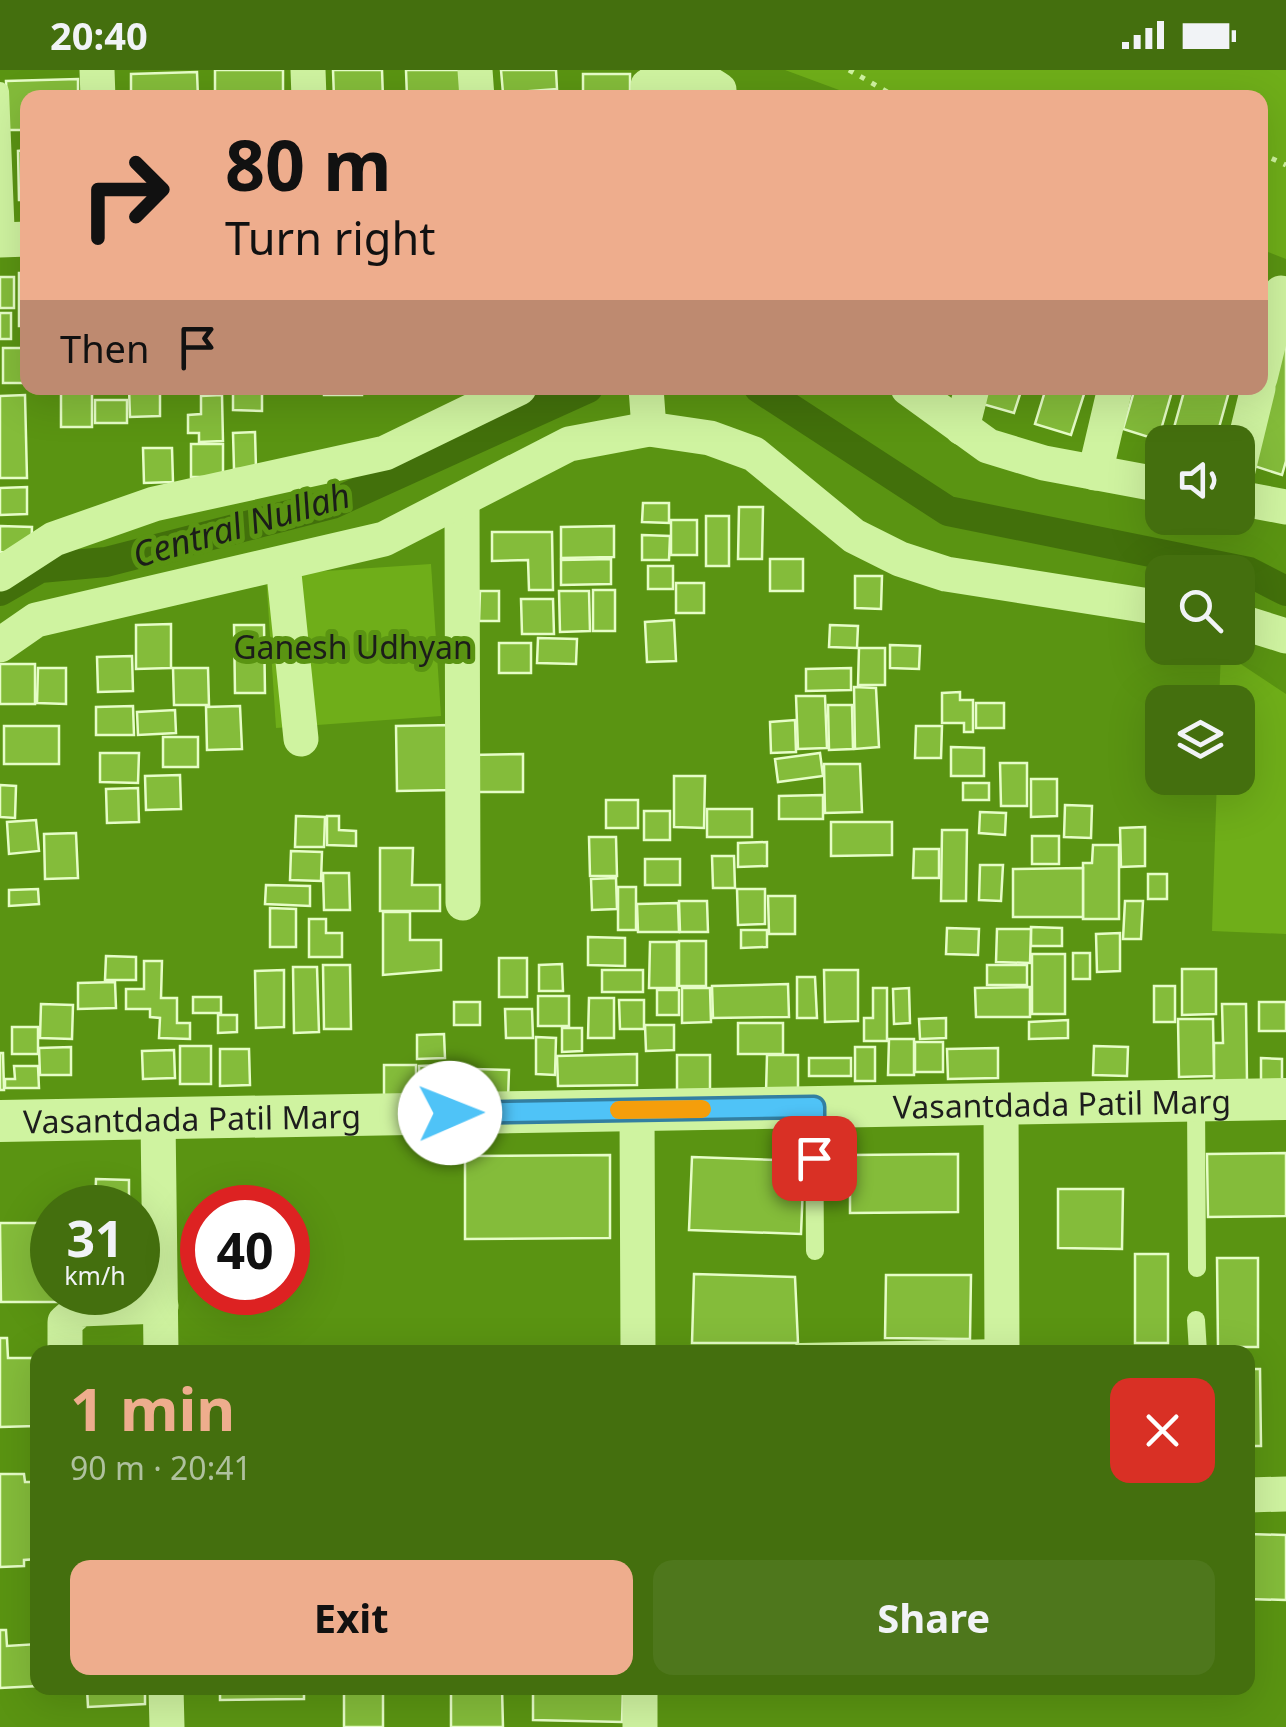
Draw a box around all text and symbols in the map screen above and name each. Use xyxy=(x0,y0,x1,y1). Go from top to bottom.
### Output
text: 20:40 xyxy=(50,9,148,61)
text: 80 m xyxy=(225,116,392,212)
icon: right xyxy=(60,130,190,260)
text: Turn right xyxy=(225,207,436,268)
icon: arrive xyxy=(170,320,225,375)
text: Then xyxy=(60,322,150,374)
map controls xyxy=(1145,425,1255,795)
button: sound xyxy=(1145,425,1255,535)
water label: Central Nullah xyxy=(127,470,355,578)
button: search xyxy=(1145,555,1255,665)
park label: Ganesh Udhyan xyxy=(233,625,473,668)
button: layers xyxy=(1145,685,1255,795)
position arrow xyxy=(398,1061,502,1165)
street label: Vasantdada Patil Marg xyxy=(892,1078,1231,1127)
street label: Vasantdada Patil Marg xyxy=(23,1093,361,1142)
pin xyxy=(772,1116,857,1201)
icon: arrive xyxy=(787,1131,842,1186)
speed limit sign: 40 xyxy=(180,1185,310,1315)
text: 31 xyxy=(66,1204,124,1272)
text: km/h xyxy=(64,1258,126,1292)
text: 1 min xyxy=(70,1367,235,1449)
button: close xyxy=(1110,1378,1215,1483)
text: 90 m · 20:41 xyxy=(70,1446,252,1489)
button: Exit xyxy=(70,1560,633,1675)
button: Share xyxy=(653,1560,1215,1675)

